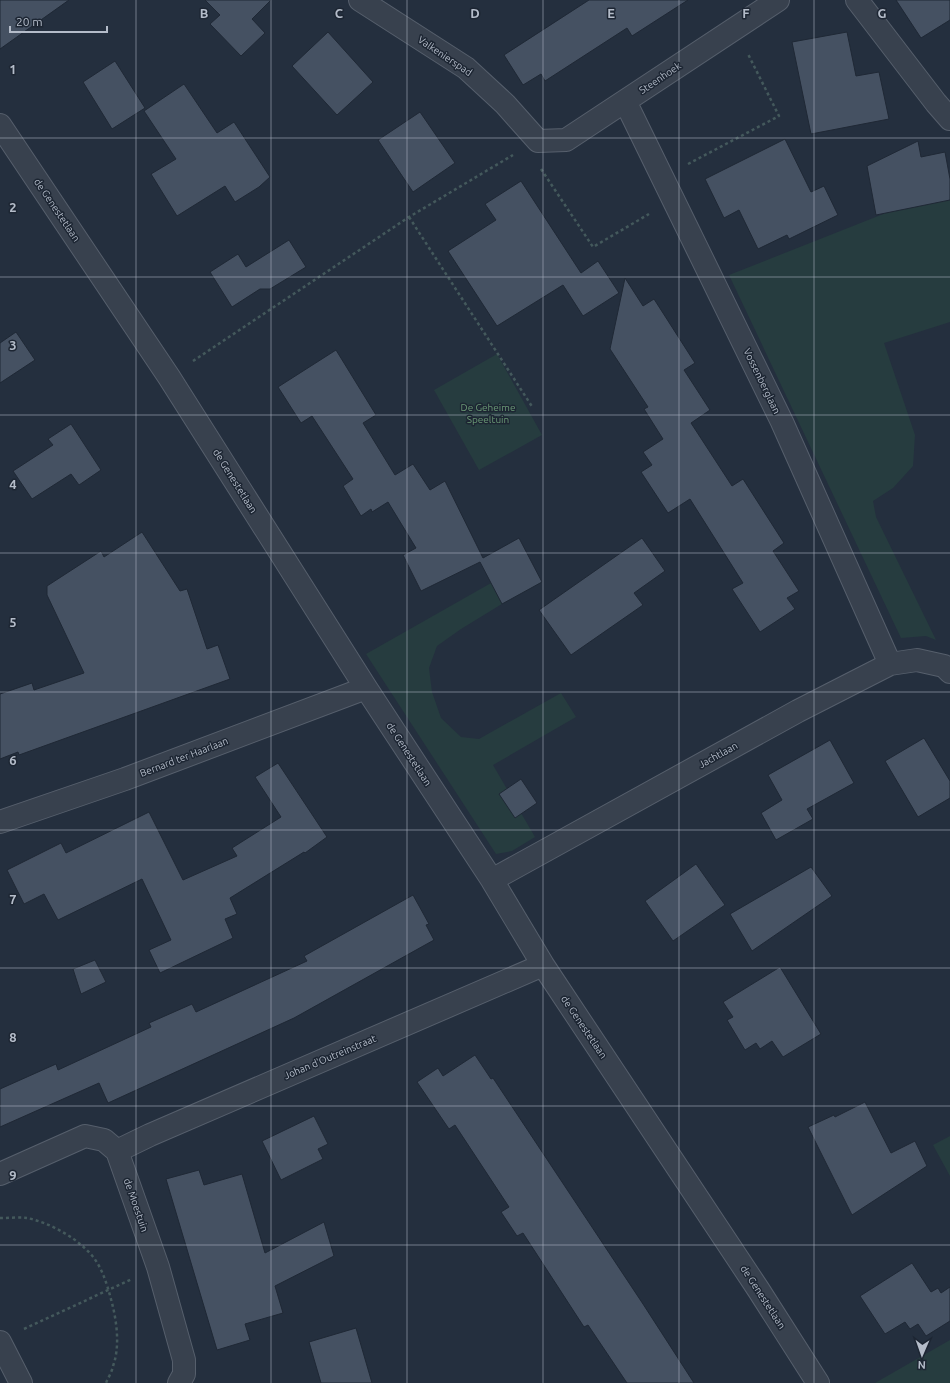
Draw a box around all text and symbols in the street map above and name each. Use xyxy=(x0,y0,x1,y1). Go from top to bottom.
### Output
text: B xyxy=(200,6,209,20)
text: C xyxy=(335,6,344,20)
text: D xyxy=(470,6,480,20)
text: E xyxy=(607,6,615,20)
text: F xyxy=(742,6,750,20)
text: G xyxy=(878,6,887,20)
scale bar xyxy=(10,8,107,34)
text: 20 m xyxy=(16,15,43,28)
street label: Valkenierspad xyxy=(416,34,474,78)
street label: Steenhoek xyxy=(637,60,683,96)
text: 1 xyxy=(9,62,17,76)
street label: de Genestetlaan xyxy=(32,177,82,243)
text: 2 xyxy=(9,200,17,214)
text: 3 xyxy=(9,338,17,352)
street label: Vossenberglaan xyxy=(741,347,783,415)
park label: De Geheime Speeltuin xyxy=(461,402,515,425)
street label: de Genestetlaan xyxy=(211,447,259,515)
text: 4 xyxy=(9,477,17,491)
text: 5 xyxy=(9,615,17,629)
street label: de Genestetlaan xyxy=(384,720,434,788)
street label: Bernard ter Haarlaan xyxy=(138,735,230,779)
street label: Jachtlaan xyxy=(697,740,739,770)
text: 6 xyxy=(9,753,17,767)
text: 7 xyxy=(9,892,17,906)
street label: de Genestetlaan xyxy=(559,994,609,1060)
text: 8 xyxy=(9,1030,17,1044)
street label: Johan d'Outreinstraat xyxy=(282,1033,378,1081)
text: 9 xyxy=(9,1168,17,1182)
street label: de Moestuin xyxy=(122,1177,150,1233)
street label: de Genestetlaan xyxy=(738,1263,788,1331)
north arrow xyxy=(902,1335,942,1375)
text: N xyxy=(917,1359,926,1371)

